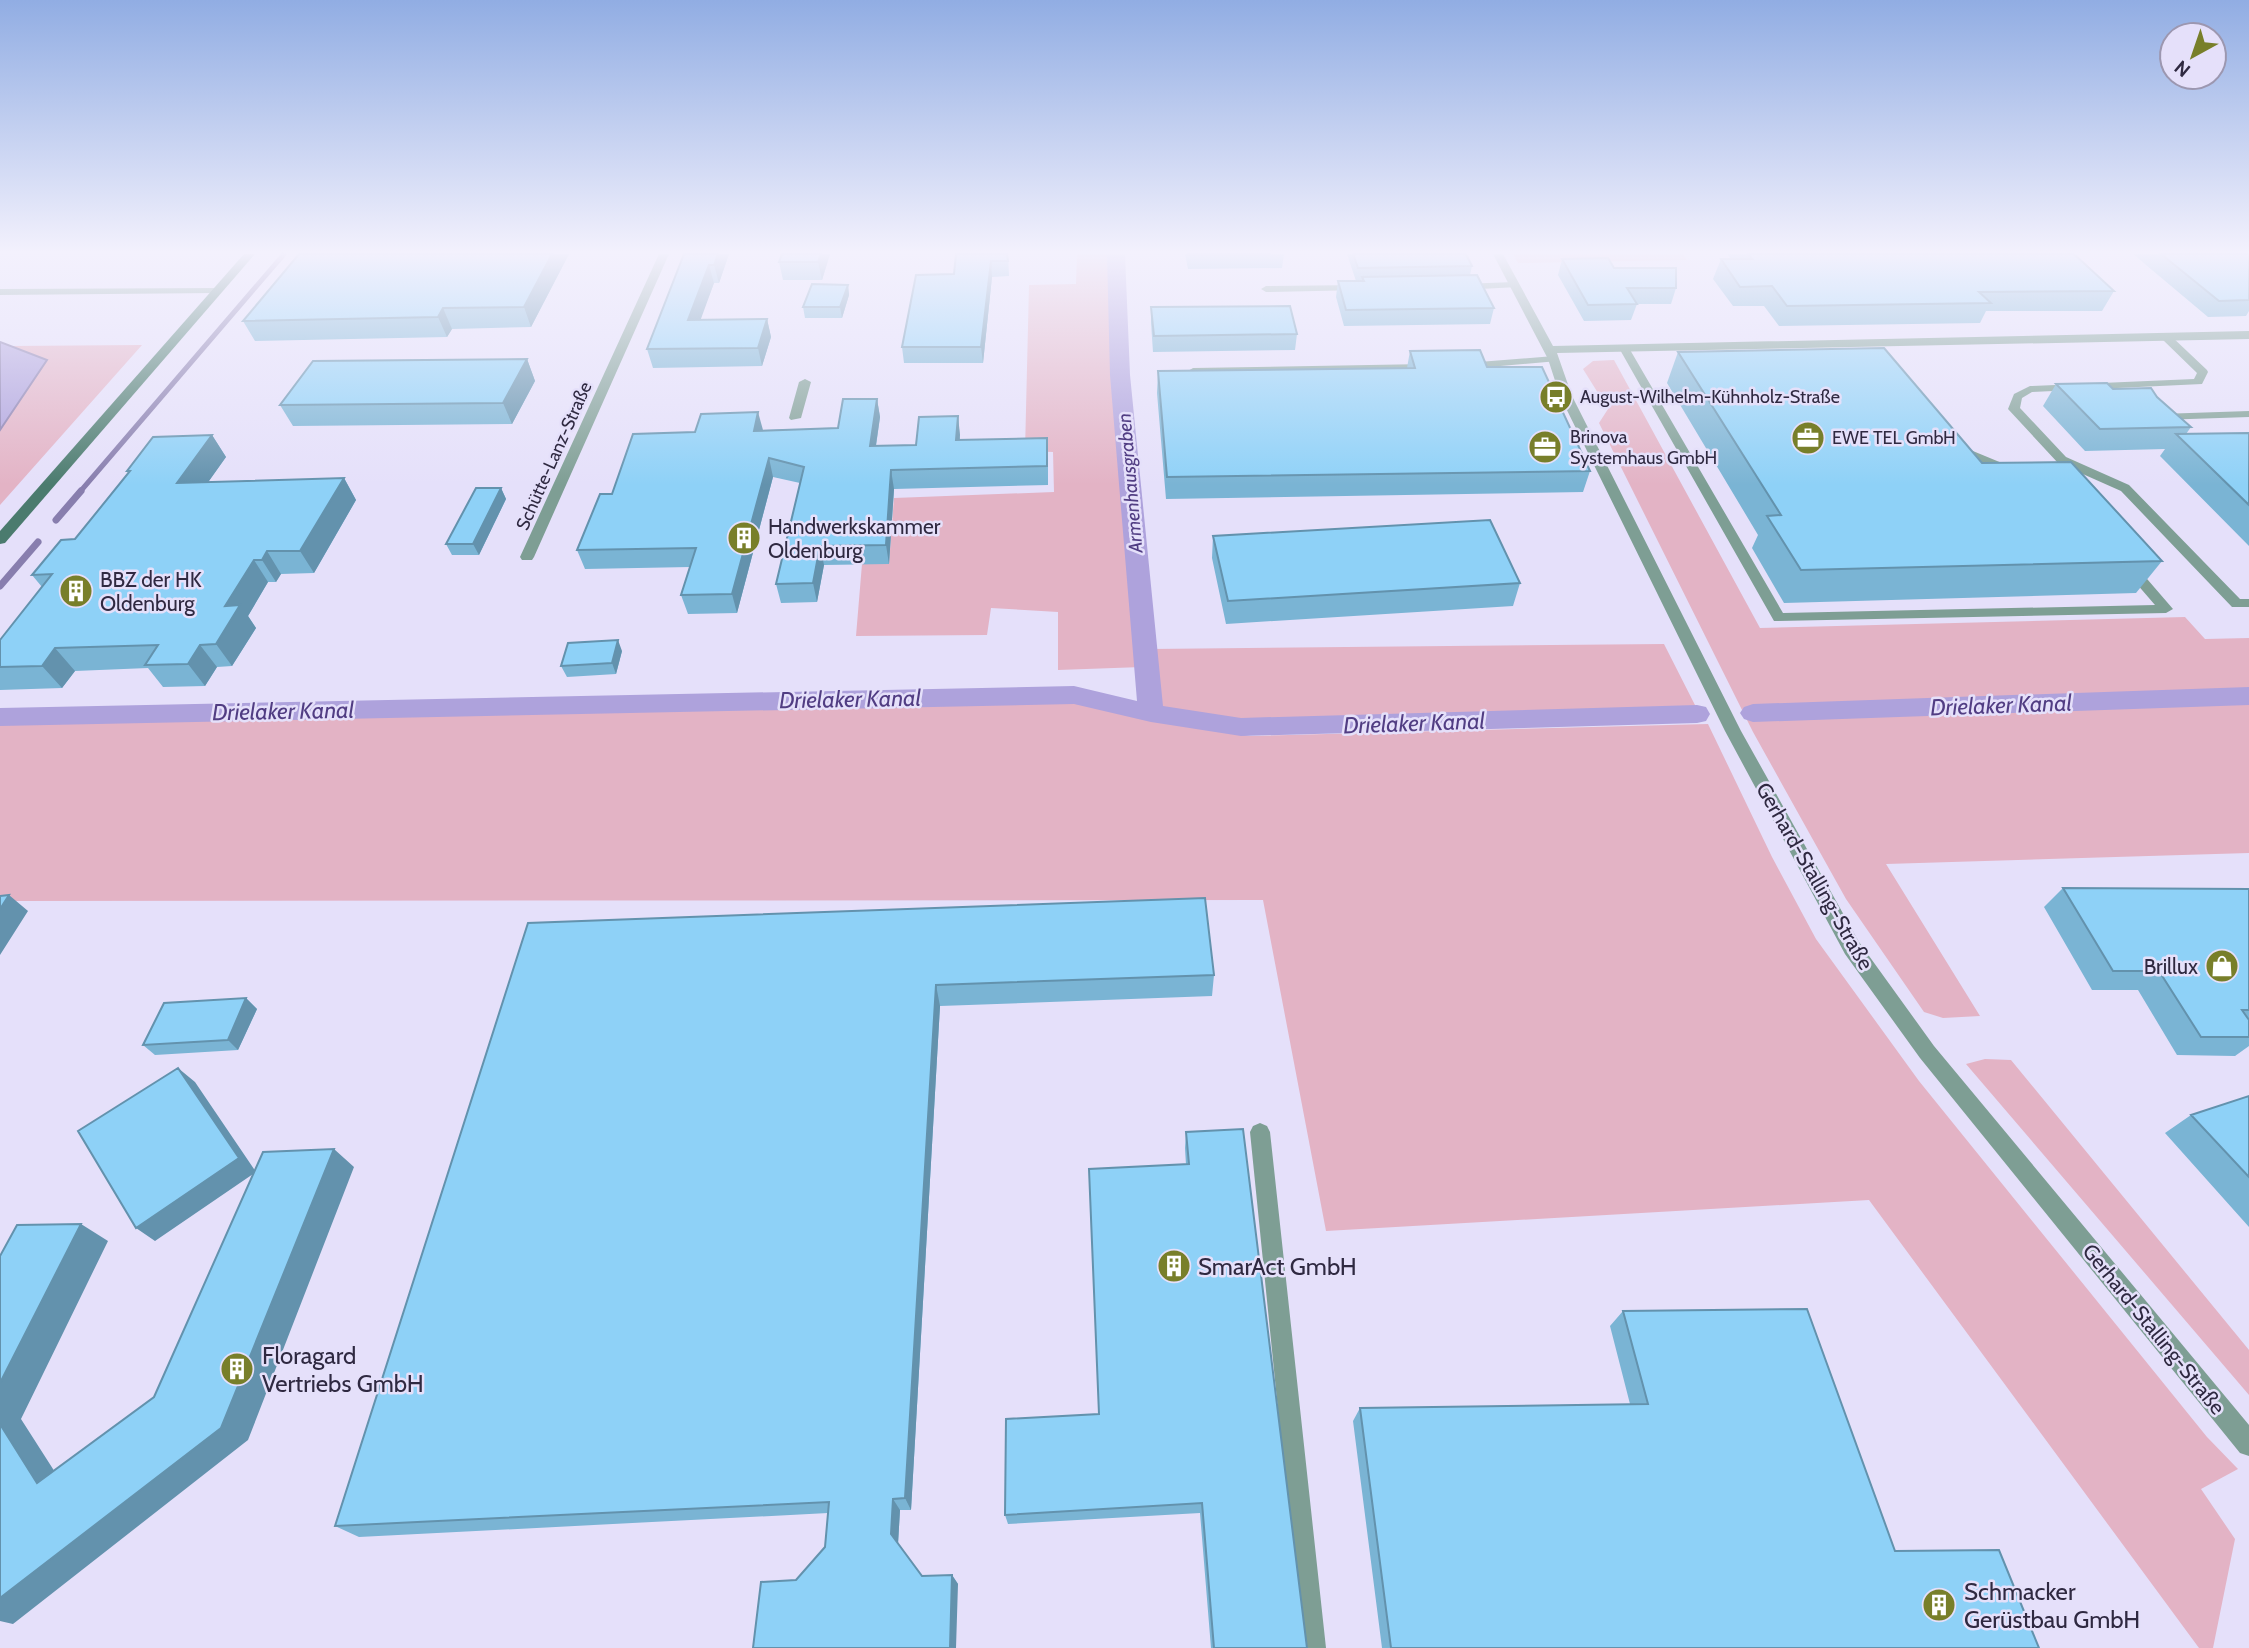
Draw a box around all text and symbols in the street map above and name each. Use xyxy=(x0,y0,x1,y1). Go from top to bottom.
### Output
north arrow xyxy=(2158,21,2228,91)
text: N xyxy=(2170,56,2195,82)
street label: Schütte-Lanz-Straße xyxy=(511,378,597,534)
bus stop icon: August-Wilhelm-Kühnholz-Straße xyxy=(1537,378,1575,416)
place label: August-Wilhelm-Kühnholz-Straße xyxy=(1580,386,1840,408)
water label: Armenhausgraben xyxy=(1112,412,1148,555)
office icon: EWE TEL GmbH xyxy=(1789,419,1827,457)
place label: Brinova Systemhaus GmbH xyxy=(1570,426,1717,469)
place label: EWE TEL GmbH xyxy=(1832,427,1956,449)
office icon: Brinova Systemhaus GmbH xyxy=(1526,428,1564,466)
place label: Handwerkskammer Oldenburg xyxy=(768,514,941,563)
building icon: Handwerkskammer Oldenburg xyxy=(725,519,763,557)
place label: BBZ der HK Oldenburg xyxy=(100,567,202,616)
building icon: BBZ der HK Oldenburg xyxy=(57,572,95,610)
water label: Drielaker Kanal xyxy=(779,684,922,714)
water label: Drielaker Kanal xyxy=(1930,689,2073,721)
water label: Drielaker Kanal xyxy=(212,696,355,726)
water label: Drielaker Kanal xyxy=(1343,707,1486,739)
street label: Gerhard-Stalling-Straße xyxy=(1751,778,1879,974)
shop icon: Brillux xyxy=(2203,947,2241,985)
place label: Brillux xyxy=(2144,954,2198,979)
street label: Gerhard-Stalling-Straße xyxy=(2078,1239,2231,1419)
building icon: SmarAct GmbH xyxy=(1155,1247,1193,1285)
place label: SmarAct GmbH xyxy=(1198,1252,1357,1281)
place label: Floragard Vertriebs GmbH xyxy=(262,1341,424,1398)
building icon: Floragard Vertriebs GmbH xyxy=(218,1350,256,1388)
place label: Schmacker Gerüstbau GmbH xyxy=(1964,1577,2140,1634)
building icon: Schmacker Gerüstbau GmbH xyxy=(1920,1586,1958,1624)

